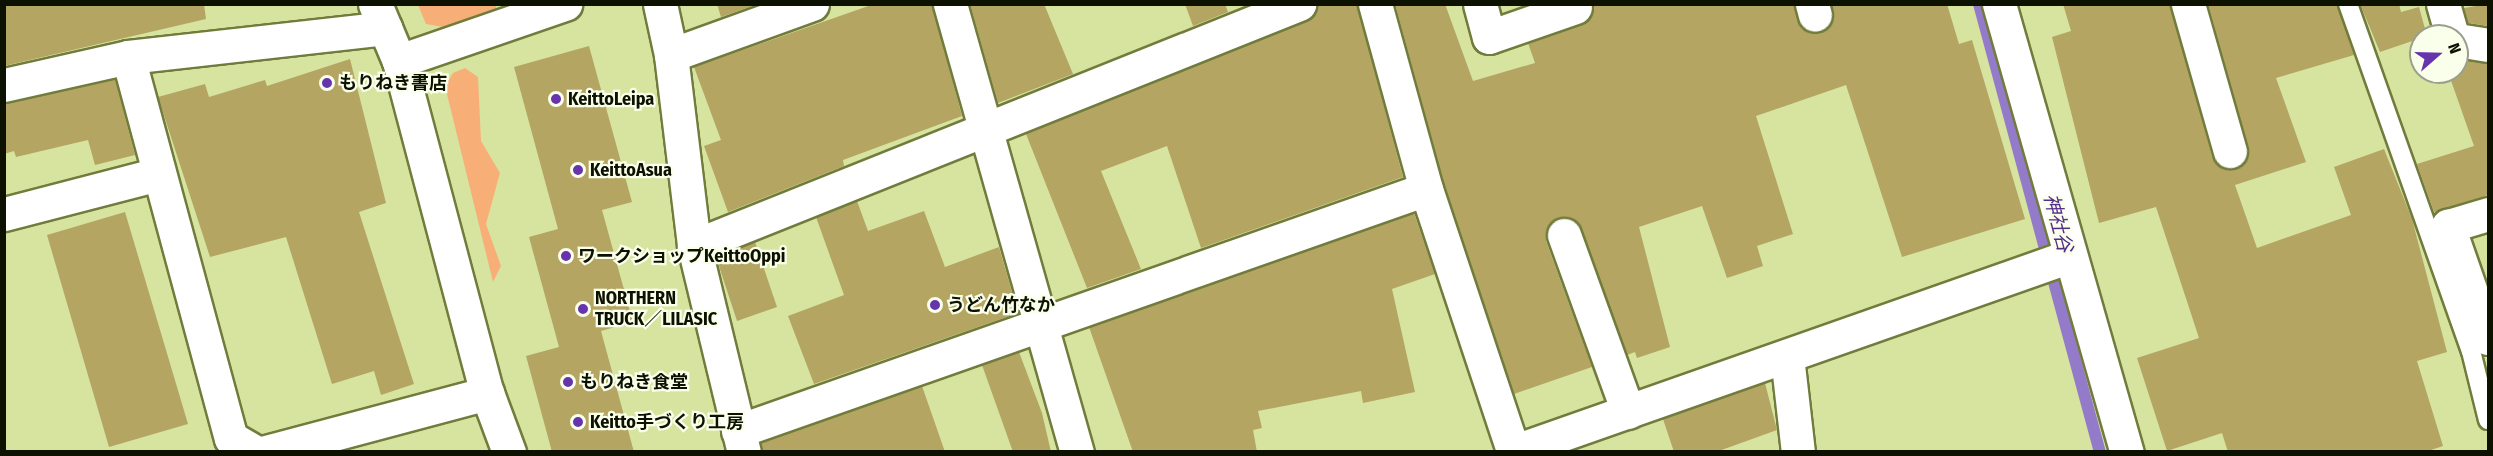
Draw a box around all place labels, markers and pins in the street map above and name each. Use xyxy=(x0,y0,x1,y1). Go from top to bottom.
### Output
place label: もりねき書店 xyxy=(339,72,447,94)
marker: もりねき書店 xyxy=(320,76,334,90)
place label: KeittoLeipa xyxy=(568,88,654,110)
marker: KeittoLeipa xyxy=(549,92,563,106)
place label: KeittoAsua xyxy=(590,159,672,181)
marker: KeittoAsua xyxy=(571,163,585,177)
place label: ワークショップKeittoOppi xyxy=(578,245,785,267)
marker: ワークショップKeittoOppi xyxy=(559,249,573,263)
place label: NORTHERN TRUCK／LILASIC xyxy=(595,288,717,330)
place label: うどん竹なか xyxy=(947,294,1055,316)
marker: うどん竹なか xyxy=(928,298,942,312)
marker: NORTHERN TRUCK／LILASIC xyxy=(576,302,590,316)
place label: もりねき食堂 xyxy=(580,371,688,393)
marker: もりねき食堂 xyxy=(561,375,575,389)
place label: Keitto手づくり工房 xyxy=(590,411,744,433)
marker: Keitto手づくり工房 xyxy=(571,415,585,429)

